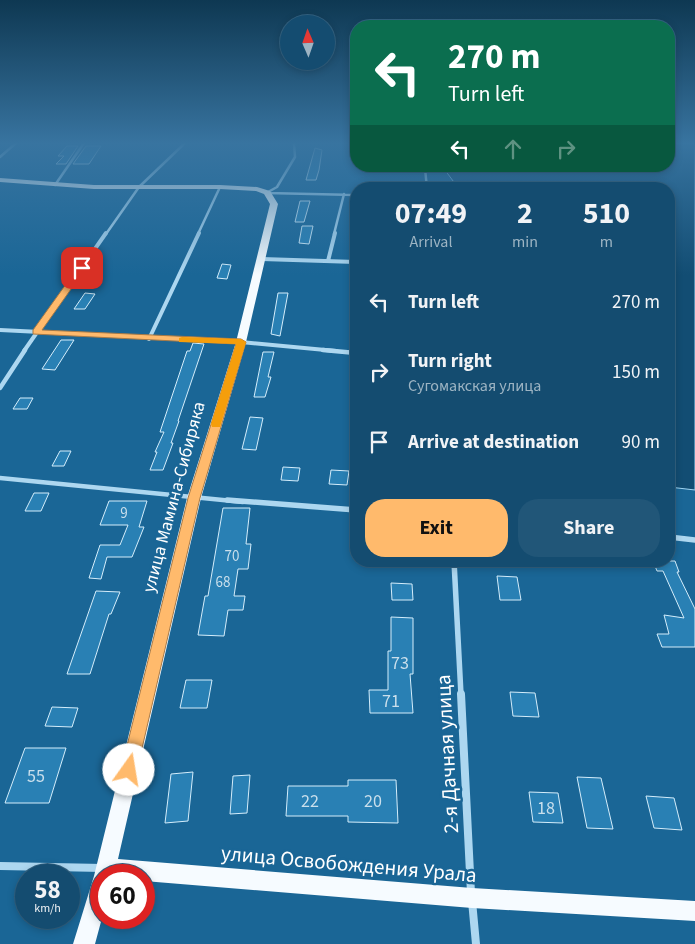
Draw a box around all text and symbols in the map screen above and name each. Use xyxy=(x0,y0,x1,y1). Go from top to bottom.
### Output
north arrow xyxy=(280,15,335,70)
map controls xyxy=(280,15,335,70)
text: 270 m xyxy=(448,32,540,82)
icon: left xyxy=(365,40,430,105)
text: Turn left xyxy=(448,78,524,110)
icon: left xyxy=(446,135,474,163)
icon: ahead xyxy=(499,135,527,163)
icon: right xyxy=(552,135,580,163)
text: 07:49 xyxy=(395,192,467,235)
text: 2 xyxy=(517,192,533,235)
text: 510 xyxy=(583,192,630,235)
text: Arrival xyxy=(409,231,452,253)
text: min xyxy=(512,231,538,253)
text: m xyxy=(600,231,613,253)
pin xyxy=(61,247,103,289)
icon: arrive xyxy=(68,254,96,282)
icon: left xyxy=(365,288,393,316)
text: Turn left xyxy=(408,289,479,316)
text: 270 m xyxy=(612,289,660,316)
text: Turn right xyxy=(408,348,492,375)
icon: right xyxy=(365,358,393,386)
text: 150 m xyxy=(612,359,660,386)
text: Сугомакская улица xyxy=(408,375,541,397)
street label: улица Мамина-Сибиряка xyxy=(136,399,212,595)
icon: arrive xyxy=(365,428,393,456)
text: Arrive at destination xyxy=(408,429,579,456)
text: 90 m xyxy=(622,429,660,456)
button: Exit xyxy=(365,499,508,557)
button: Share xyxy=(518,499,660,557)
house number: 9 xyxy=(120,503,128,524)
house number: 70 xyxy=(225,546,239,567)
house number: 68 xyxy=(216,572,230,593)
house number: 73 xyxy=(391,651,409,676)
street label: 2-я Дачная улица xyxy=(428,674,466,834)
house number: 71 xyxy=(382,689,400,714)
position arrow xyxy=(102,743,154,795)
house number: 55 xyxy=(27,764,45,789)
house number: 22 xyxy=(301,789,319,814)
house number: 20 xyxy=(364,789,382,814)
house number: 18 xyxy=(537,796,555,821)
street label: улица Освобождения Урала xyxy=(220,838,478,890)
speed limit sign: 60 xyxy=(90,864,155,929)
text: 58 xyxy=(34,872,61,908)
text: km/h xyxy=(34,900,61,917)

